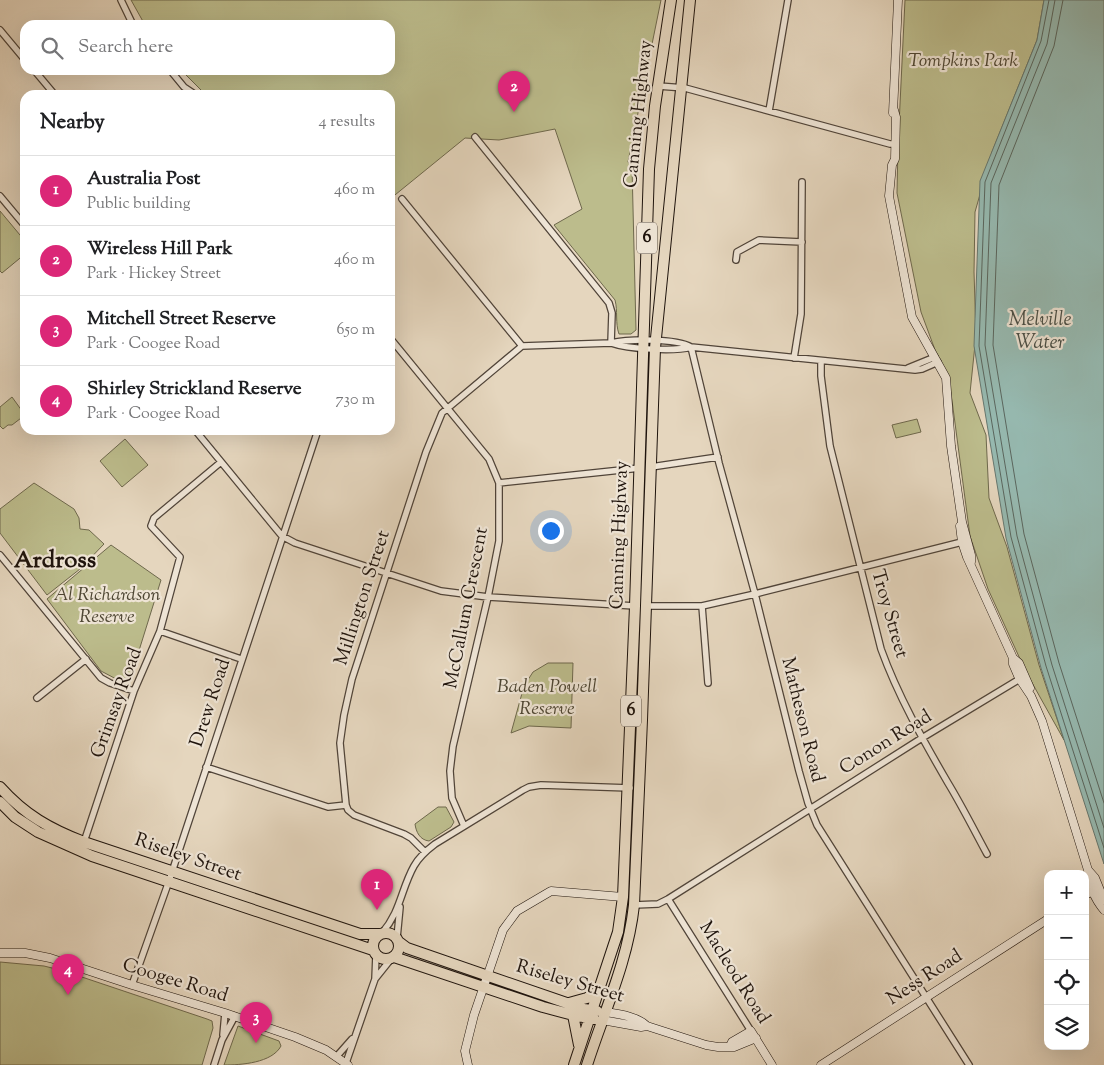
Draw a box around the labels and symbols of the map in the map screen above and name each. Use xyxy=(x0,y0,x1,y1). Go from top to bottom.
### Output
street label: Canning Highway xyxy=(618,38,660,189)
park label: Tompkins Park xyxy=(908,48,1018,75)
pin: 2 xyxy=(498,71,530,112)
road number: 6 xyxy=(637,222,657,254)
water label: Melville Water xyxy=(1008,306,1072,358)
street label: Canning Highway xyxy=(604,460,636,610)
your location xyxy=(538,518,564,544)
street label: McCallum Crescent xyxy=(438,524,496,691)
street label: Millington Street xyxy=(328,527,398,669)
district label: Ardross xyxy=(14,544,96,578)
street label: Troy Street xyxy=(863,566,915,662)
park label: Al Richardson Reserve xyxy=(54,582,160,631)
street label: Grimsay Road xyxy=(84,644,150,762)
street label: Drew Road xyxy=(184,655,238,751)
street label: Matheson Road xyxy=(773,655,831,786)
park label: Baden Powell Reserve xyxy=(497,674,597,723)
road number: 6 xyxy=(621,696,641,726)
street label: Conon Road xyxy=(834,704,938,782)
street label: Riseley Street xyxy=(131,827,246,889)
pin: 1 xyxy=(361,869,393,910)
street label: Macleod Road xyxy=(692,917,776,1030)
street label: Ness Road xyxy=(882,943,968,1013)
street label: Coogee Road xyxy=(119,952,231,1010)
pin: 4 xyxy=(52,954,84,995)
street label: Riseley Street xyxy=(513,954,628,1010)
pin: 3 xyxy=(240,1002,272,1043)

